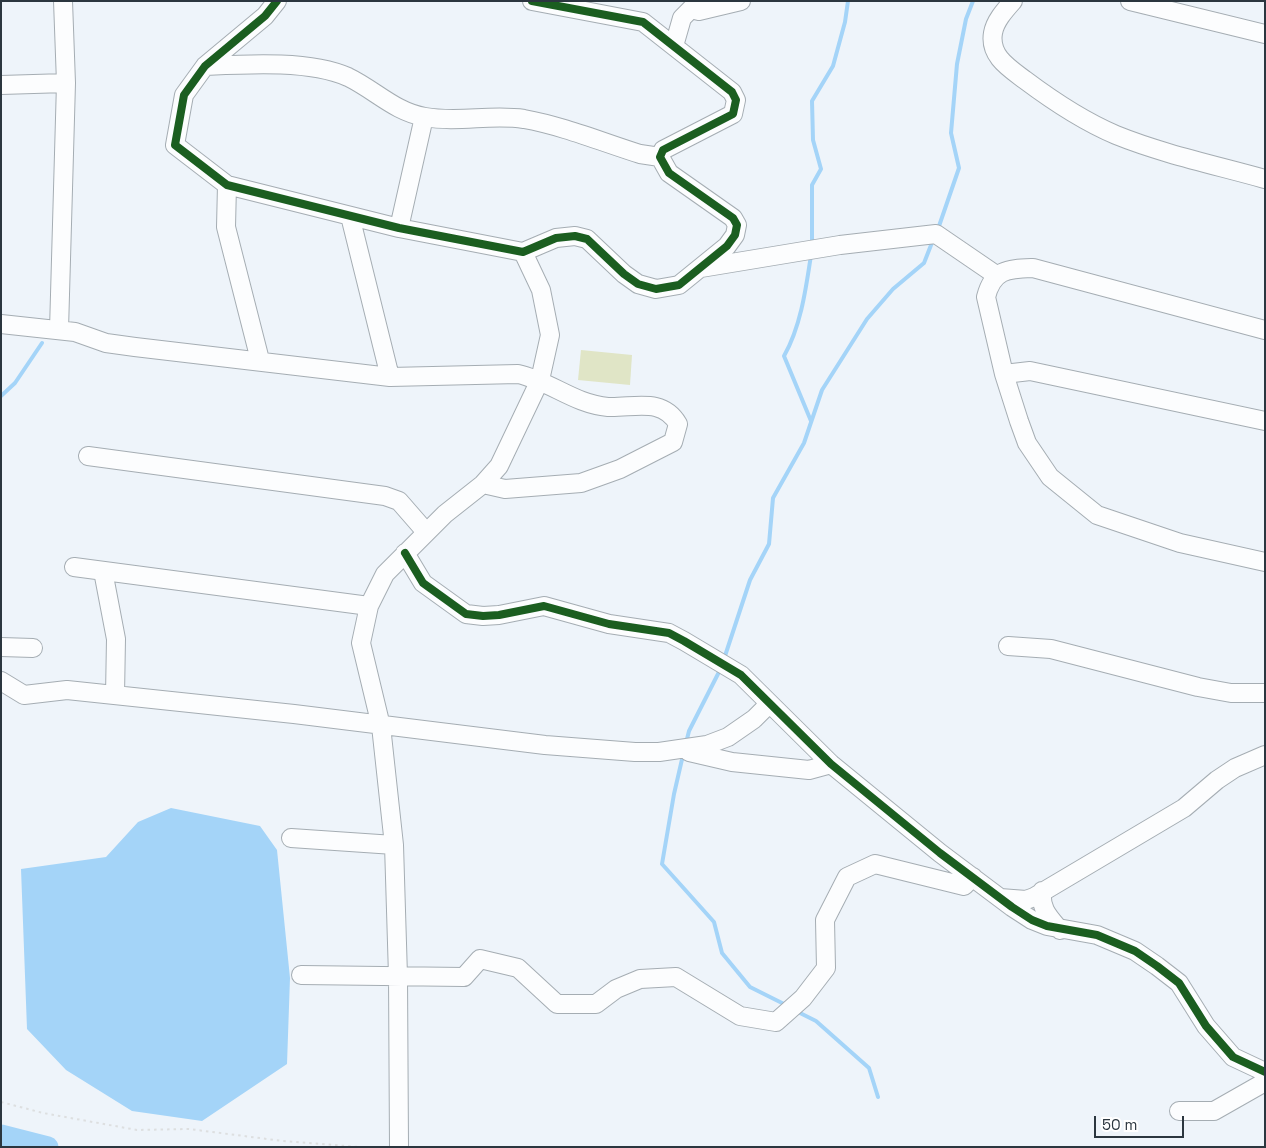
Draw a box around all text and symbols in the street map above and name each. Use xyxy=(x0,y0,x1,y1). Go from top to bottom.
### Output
scale bar xyxy=(1096,1106,1186,1138)
text: 50 m xyxy=(1102,1115,1137,1134)

